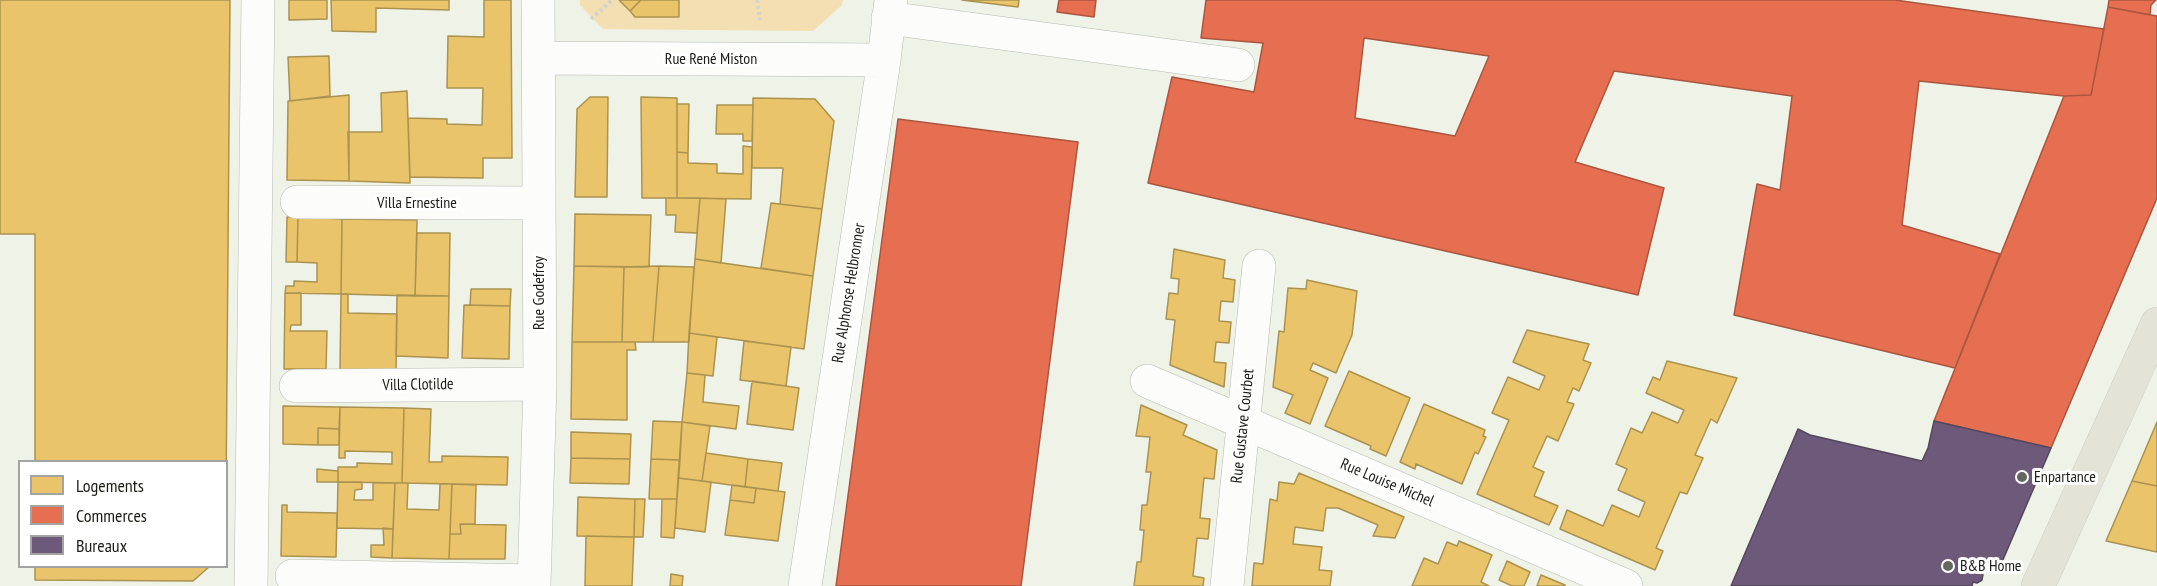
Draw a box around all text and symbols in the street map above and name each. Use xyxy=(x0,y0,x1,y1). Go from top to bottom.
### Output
street label: Rue René Miston xyxy=(665,49,757,69)
street label: Villa Ernestine xyxy=(377,193,457,213)
street label: Rue Alphonse Helbronner xyxy=(828,222,870,364)
street label: Rue Godefroy xyxy=(529,256,549,330)
street label: Rue Gustave Courbet xyxy=(1227,368,1259,484)
street label: Villa Clotilde xyxy=(382,375,454,395)
street label: Rue Louise Michel xyxy=(1337,455,1437,511)
legend xyxy=(18,460,228,568)
place label: Enpartance xyxy=(2034,467,2096,487)
marker: Enpartance xyxy=(2015,470,2029,484)
text: Logements xyxy=(76,474,144,497)
text: Commerces xyxy=(76,504,147,527)
text: Bureaux xyxy=(76,534,127,557)
place label: B&B Home xyxy=(1960,556,2021,576)
marker: B&B Home xyxy=(1941,559,1955,573)

